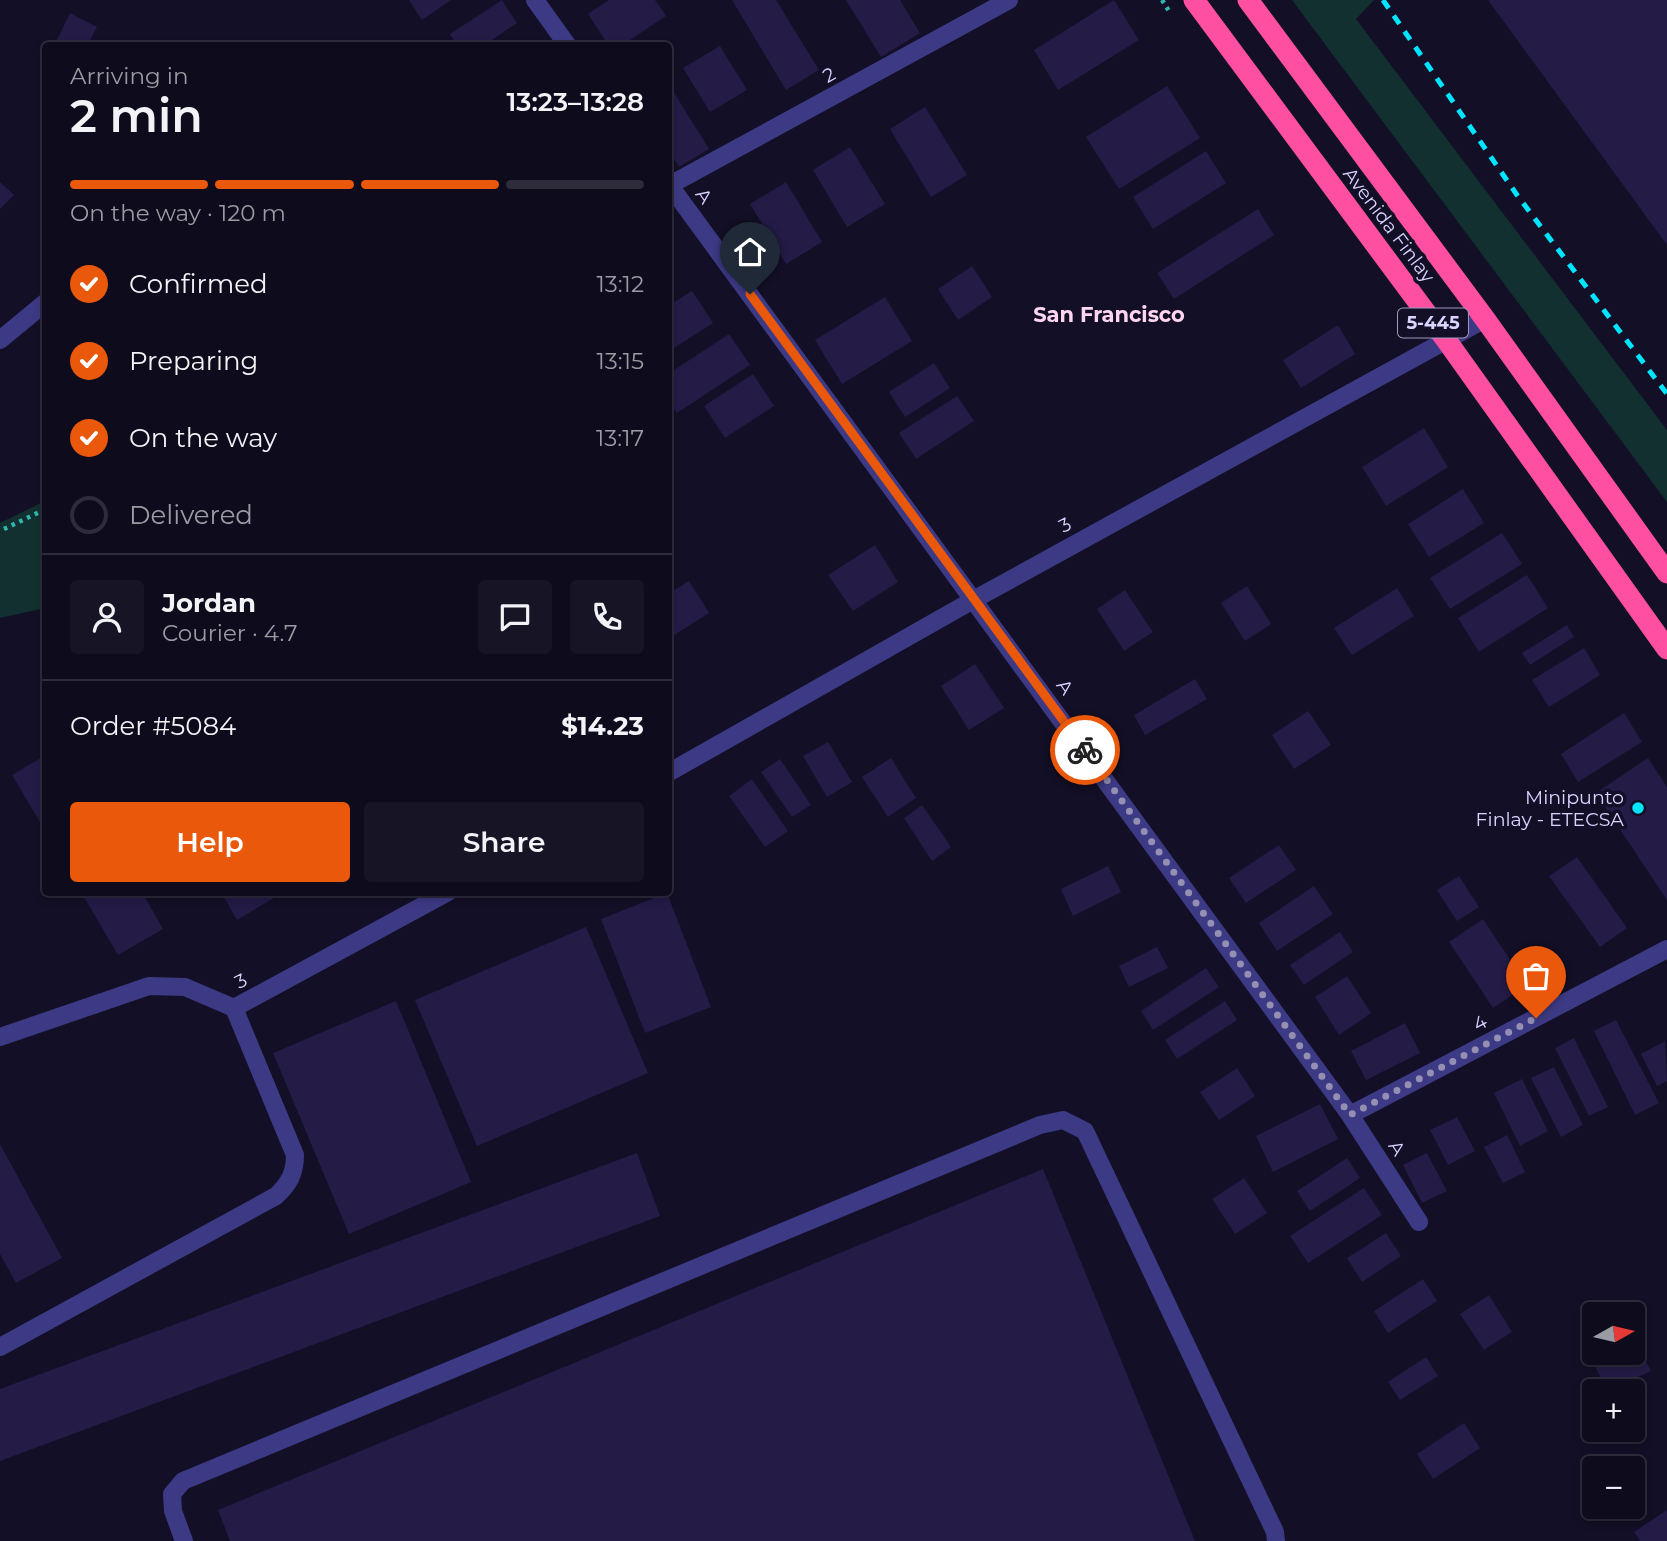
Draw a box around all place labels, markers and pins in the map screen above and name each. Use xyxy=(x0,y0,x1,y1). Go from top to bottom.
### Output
pin xyxy=(720,222,780,294)
place label: Minipunto Finlay - ETECSA xyxy=(1476,786,1624,831)
marker: Minipunto Finlay - ETECSA xyxy=(1630,800,1646,816)
pin xyxy=(1506,946,1566,1018)

